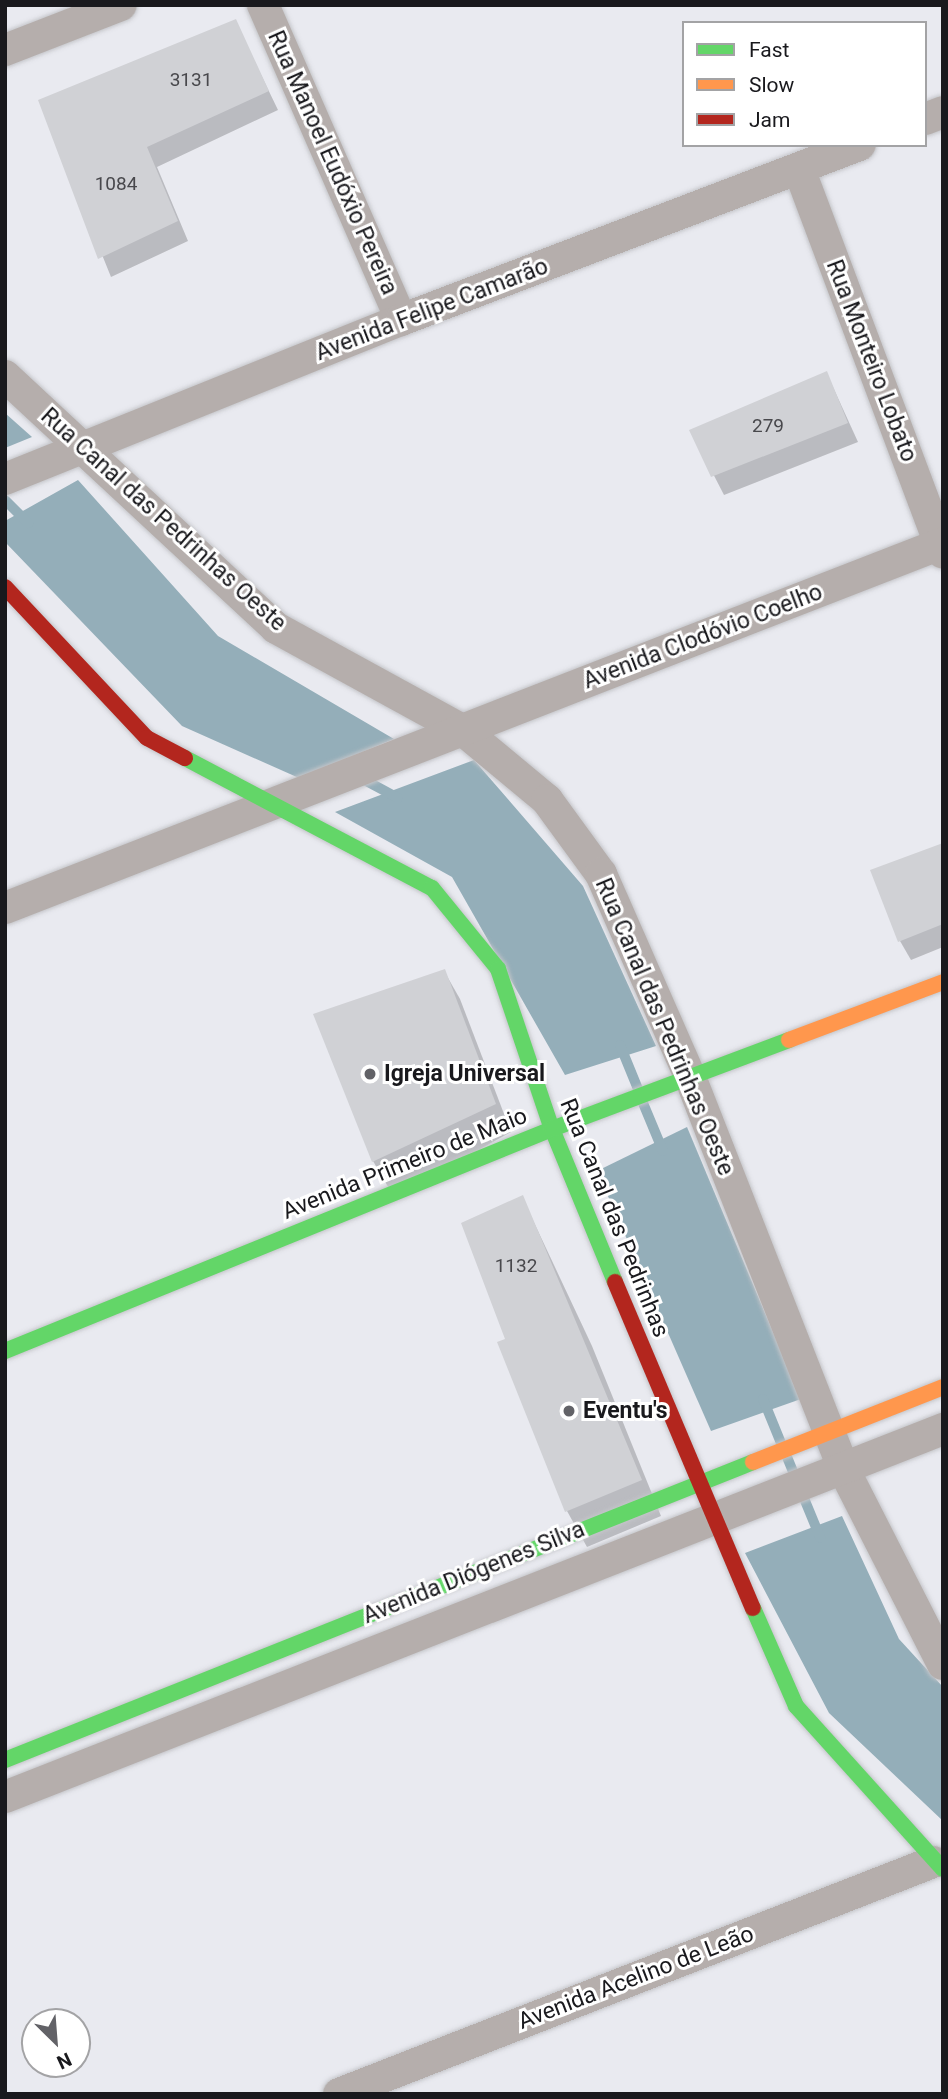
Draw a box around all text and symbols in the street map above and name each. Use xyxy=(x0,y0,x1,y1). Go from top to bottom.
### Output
legend xyxy=(682,21,927,147)
street label: Rua Manoel Eudóxio Pereira xyxy=(261,27,403,299)
text: Fast xyxy=(749,38,789,62)
house number: 3131 xyxy=(170,69,212,91)
text: Slow xyxy=(749,73,794,97)
text: Jam xyxy=(749,108,790,132)
house number: 1084 xyxy=(95,173,137,195)
street label: Avenida Felipe Camarão xyxy=(312,253,552,367)
street label: Rua Monteiro Lobato xyxy=(820,256,922,466)
street label: Rua Canal das Pedrinhas Oeste xyxy=(35,403,291,637)
house number: 279 xyxy=(752,415,784,437)
street label: Avenida Clodóvio Coelho xyxy=(580,579,826,695)
street label: Rua Canal das Pedrinhas Oeste xyxy=(589,874,739,1180)
place label: Igreja Universal xyxy=(384,1060,545,1088)
marker: Igreja Universal xyxy=(362,1066,378,1082)
street label: Rua Canal das Pedrinhas xyxy=(553,1095,675,1341)
street label: Avenida Primeiro de Maio xyxy=(279,1102,531,1226)
house number: 1132 xyxy=(495,1255,537,1277)
place label: Eventu's xyxy=(583,1397,668,1425)
marker: Eventu's xyxy=(561,1403,577,1419)
street label: Avenida Diógenes Silva xyxy=(359,1516,589,1630)
street label: Avenida Acelino de Leão xyxy=(514,1920,758,2036)
north arrow xyxy=(21,2008,91,2078)
text: N xyxy=(53,2047,75,2074)

